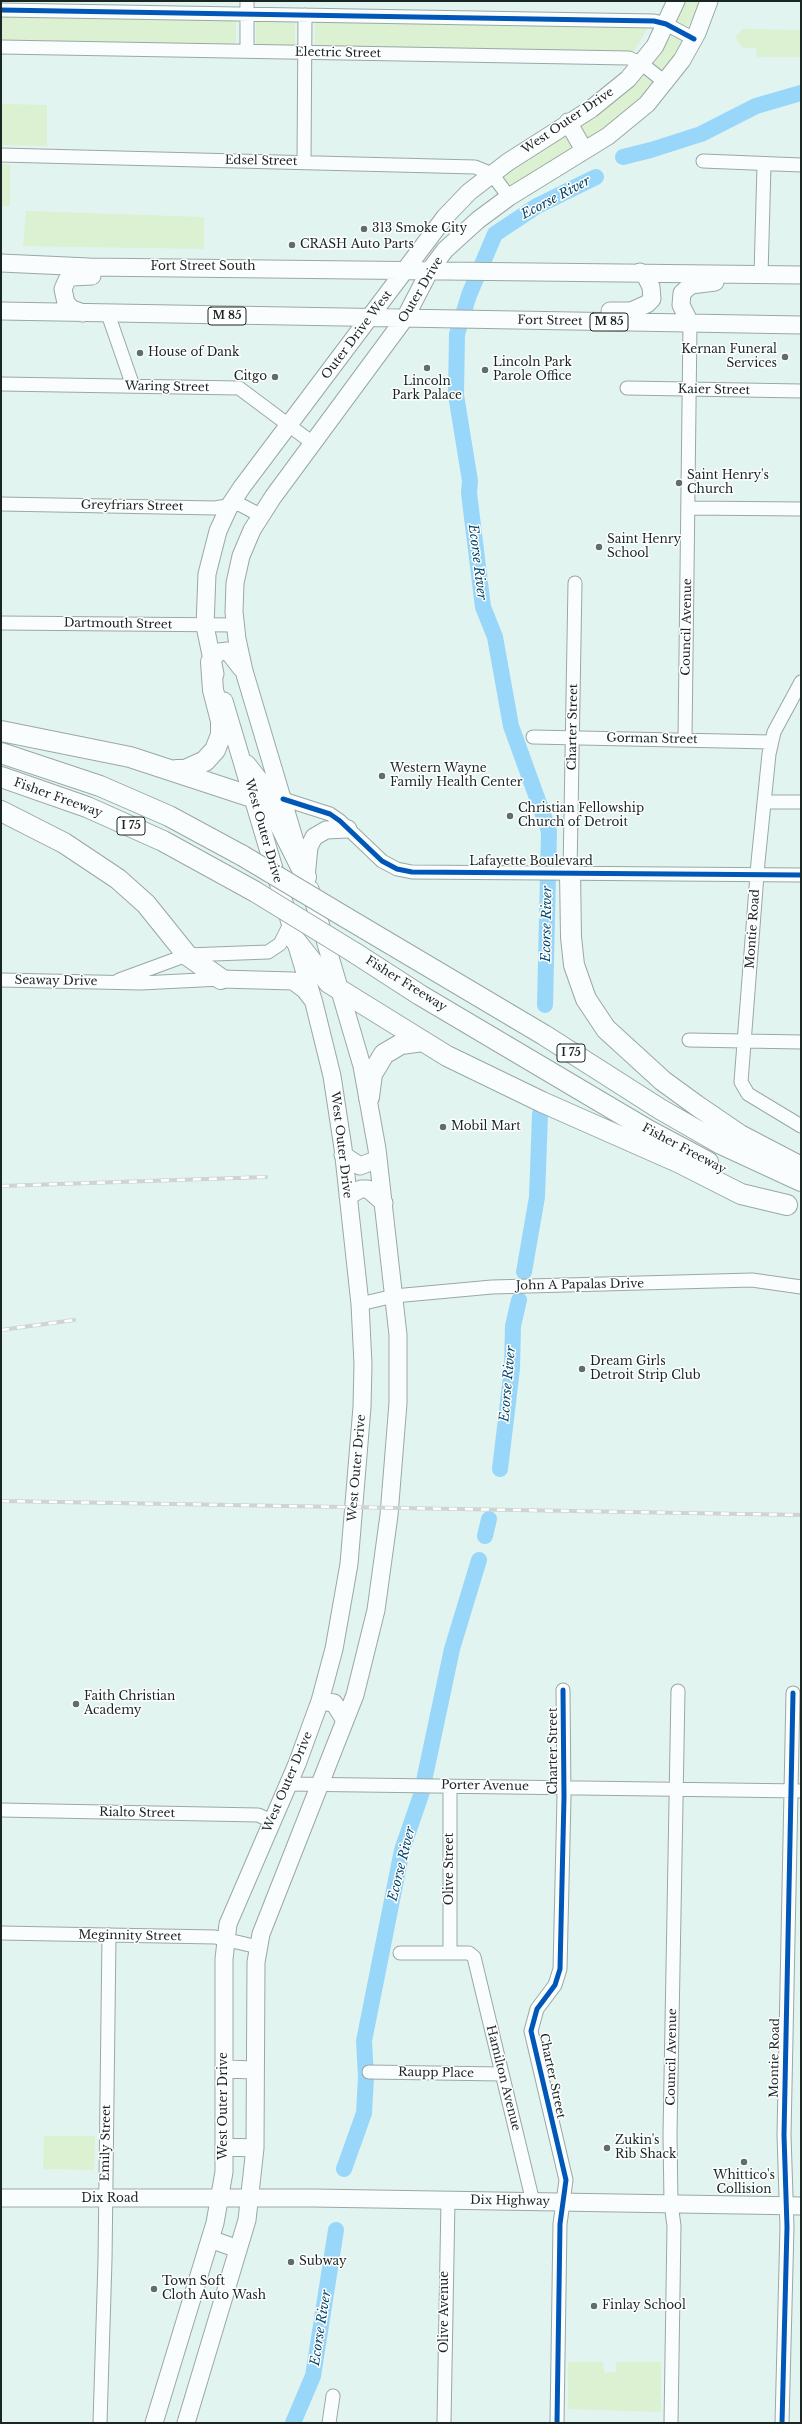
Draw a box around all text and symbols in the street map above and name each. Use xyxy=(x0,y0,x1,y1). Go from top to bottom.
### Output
street label: Electric Street xyxy=(295,45,381,61)
street label: West Outer Drive xyxy=(519,85,617,157)
street label: Edsel Street xyxy=(225,153,297,169)
water label: Ecorse River xyxy=(519,173,593,223)
place label: 313 Smoke City xyxy=(372,222,467,236)
marker: 313 Smoke City xyxy=(359,224,369,234)
place label: CRASH Auto Parts xyxy=(300,238,414,252)
marker: CRASH Auto Parts xyxy=(287,240,297,250)
street label: Outer Drive xyxy=(396,254,446,326)
street label: Fort Street South xyxy=(150,260,256,274)
street label: Outer Drive West xyxy=(319,288,395,382)
road number: M 85 xyxy=(208,307,246,325)
street label: Fort Street xyxy=(517,313,583,329)
road number: M 85 xyxy=(590,313,628,331)
place label: Kernan Funeral Services xyxy=(681,343,777,371)
place label: House of Dank xyxy=(148,346,239,360)
marker: House of Dank xyxy=(135,348,145,358)
marker: Kernan Funeral Services xyxy=(780,352,790,362)
place label: Lincoln Park Parole Office xyxy=(493,356,572,384)
marker: Lincoln Park Palace xyxy=(422,363,432,373)
marker: Lincoln Park Parole Office xyxy=(480,365,490,375)
place label: Citgo xyxy=(234,370,267,384)
marker: Citgo xyxy=(270,372,280,382)
place label: Lincoln Park Palace xyxy=(392,375,462,403)
street label: Waring Street xyxy=(125,379,209,395)
street label: Kaier Street xyxy=(678,382,750,398)
place label: Saint Henry's Church xyxy=(687,469,769,497)
marker: Saint Henry's Church xyxy=(674,478,684,488)
street label: Greyfriars Street xyxy=(81,498,183,514)
water label: Ecorse River xyxy=(465,523,489,601)
place label: Saint Henry School xyxy=(607,533,681,561)
marker: Saint Henry School xyxy=(594,542,604,552)
street label: Council Avenue xyxy=(679,578,695,676)
street label: Dartmouth Street xyxy=(64,616,172,632)
street label: Charter Street xyxy=(565,683,581,771)
street label: Gorman Street xyxy=(606,731,698,747)
place label: Western Wayne Family Health Center xyxy=(390,762,523,790)
marker: Western Wayne Family Health Center xyxy=(377,771,387,781)
street label: Fisher Freeway xyxy=(12,775,104,821)
street label: West Outer Drive xyxy=(241,777,285,885)
place label: Christian Fellowship Church of Detroit xyxy=(518,802,644,830)
marker: Christian Fellowship Church of Detroit xyxy=(505,811,515,821)
road number: I 75 xyxy=(117,817,145,835)
street label: Lafayette Boulevard xyxy=(469,855,593,869)
water label: Ecorse River xyxy=(539,886,555,962)
street label: Montie Road xyxy=(743,889,763,969)
street label: Fisher Freeway xyxy=(363,953,449,1015)
street label: Seaway Drive xyxy=(14,973,98,989)
road number: I 75 xyxy=(557,1044,585,1062)
street label: West Outer Drive xyxy=(327,1091,355,1199)
place label: Mobil Mart xyxy=(451,1120,521,1134)
street label: Fisher Freeway xyxy=(639,1121,729,1177)
marker: Mobil Mart xyxy=(438,1122,448,1132)
street label: John A Papalas Drive xyxy=(516,1277,644,1293)
water label: Ecorse River xyxy=(497,1345,519,1423)
place label: Dream Girls Detroit Strip Club xyxy=(590,1355,701,1383)
marker: Dream Girls Detroit Strip Club xyxy=(577,1364,587,1374)
street label: West Outer Drive xyxy=(345,1414,369,1522)
place label: Faith Christian Academy xyxy=(84,1690,175,1718)
marker: Faith Christian Academy xyxy=(71,1699,81,1709)
street label: Charter Street xyxy=(547,1708,561,1794)
street label: West Outer Drive xyxy=(260,1730,316,1834)
street label: Porter Avenue xyxy=(441,1778,529,1794)
street label: Rialto Street xyxy=(99,1805,175,1821)
water label: Ecorse River xyxy=(385,1825,419,1903)
street label: Olive Street xyxy=(443,1833,457,1905)
street label: Meginnity Street xyxy=(78,1928,182,1944)
street label: Council Avenue xyxy=(664,2008,680,2106)
street label: Montie Road xyxy=(767,2018,783,2098)
street label: Hamilton Avenue xyxy=(483,2024,523,2132)
street label: Charter Street xyxy=(536,2032,568,2120)
street label: West Outer Drive xyxy=(217,2052,231,2160)
street label: Raupp Place xyxy=(398,2065,474,2081)
street label: Emily Street xyxy=(98,2105,114,2181)
place label: Zukin's Rib Shack xyxy=(615,2134,676,2162)
marker: Zukin's Rib Shack xyxy=(602,2143,612,2153)
marker: Whittico's Collision xyxy=(739,2157,749,2167)
place label: Whittico's Collision xyxy=(713,2169,775,2197)
street label: Dix Road xyxy=(81,2192,139,2206)
street label: Dix Highway xyxy=(470,2193,550,2209)
place label: Subway xyxy=(299,2255,347,2269)
marker: Subway xyxy=(286,2257,296,2267)
street label: Olive Avenue xyxy=(438,2271,452,2353)
place label: Town Soft Cloth Auto Wash xyxy=(162,2275,266,2303)
marker: Town Soft Cloth Auto Wash xyxy=(149,2284,159,2294)
water label: Ecorse River xyxy=(307,2289,335,2367)
place label: Finlay School xyxy=(602,2299,686,2313)
marker: Finlay School xyxy=(589,2301,599,2311)

